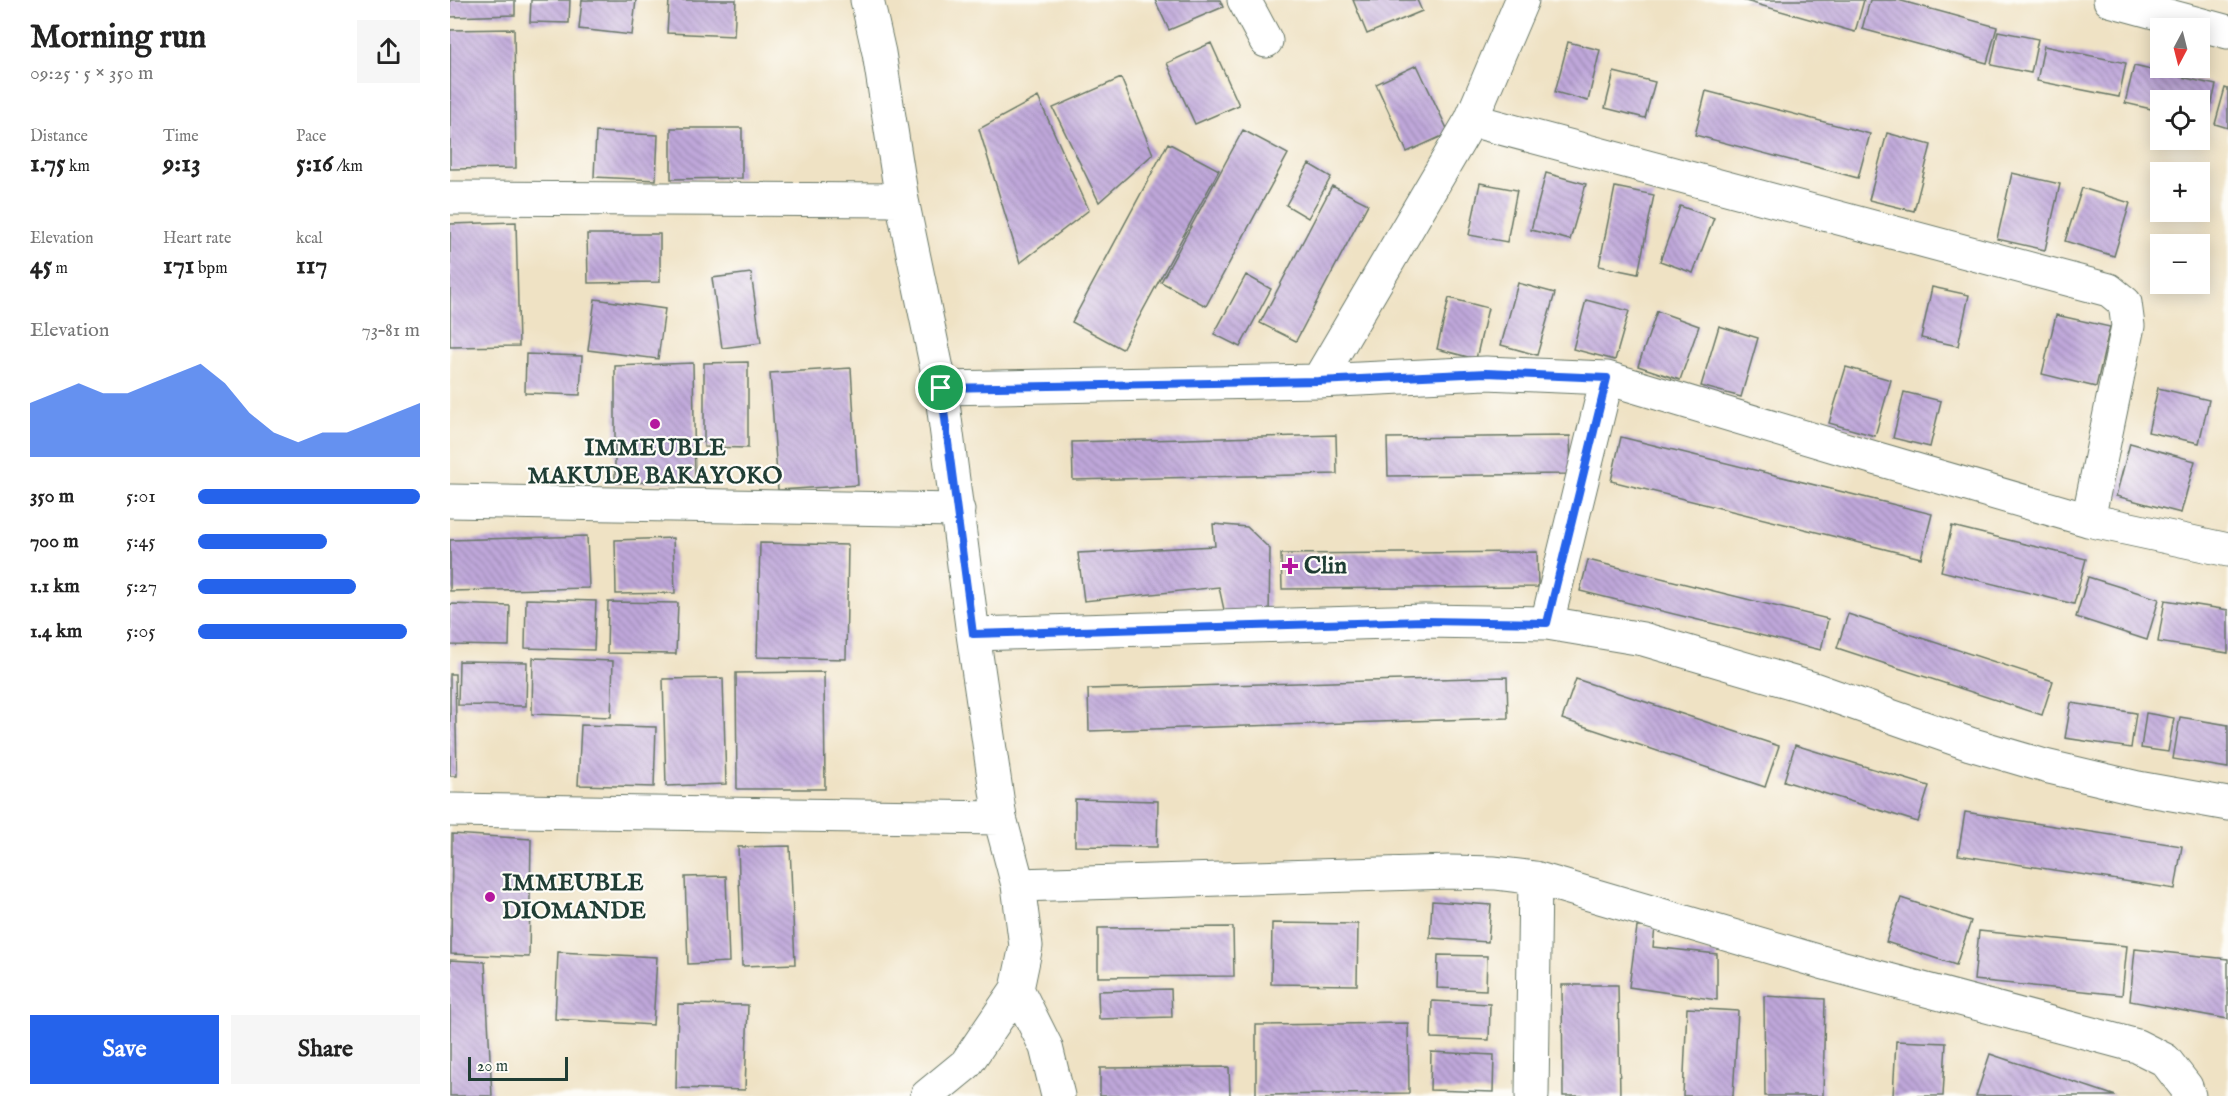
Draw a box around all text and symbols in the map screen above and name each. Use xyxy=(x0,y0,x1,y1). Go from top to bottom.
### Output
text: Morning run xyxy=(30,17,206,59)
north arrow xyxy=(2150,18,2210,78)
map controls xyxy=(2150,18,2210,294)
button: share xyxy=(357,20,420,83)
text: 09:25 · 5 × 350 m xyxy=(30,61,153,86)
button: locate xyxy=(2150,90,2210,150)
text: Distance xyxy=(30,127,88,147)
text: Time xyxy=(163,127,199,147)
text: Pace xyxy=(296,127,326,147)
text: 1.75 xyxy=(30,147,65,180)
text: 9:13 xyxy=(163,147,201,180)
text: 5:16 xyxy=(296,147,333,180)
text: km xyxy=(65,157,90,177)
text: /km xyxy=(333,157,363,177)
button: + xyxy=(2150,162,2210,222)
text: Elevation xyxy=(30,229,93,249)
text: Heart rate xyxy=(163,229,231,249)
text: kcal xyxy=(296,229,323,249)
button: − xyxy=(2150,234,2210,294)
text: 45 xyxy=(30,249,52,282)
text: 171 xyxy=(163,249,195,282)
text: 117 xyxy=(296,249,328,282)
text: m xyxy=(52,259,68,279)
text: bpm xyxy=(195,259,228,279)
text: Elevation xyxy=(30,318,109,343)
text: 73–81 m xyxy=(361,318,420,343)
pin xyxy=(915,362,966,413)
icon: arrive xyxy=(924,371,957,404)
marker: IMMEUBLE MAKUDE BAKAYOKO xyxy=(648,417,662,431)
place label: IMMEUBLE MAKUDE BAKAYOKO xyxy=(528,433,783,492)
text: 350 m xyxy=(30,484,74,509)
text: 5:01 xyxy=(126,484,156,509)
text: 700 m xyxy=(30,529,79,554)
text: 5:45 xyxy=(126,529,156,554)
place label: Clin xyxy=(1304,551,1347,582)
marker: Clin xyxy=(1281,557,1299,575)
text: 1.1 km xyxy=(30,574,80,599)
text: 5:27 xyxy=(126,574,157,599)
text: 1.4 km xyxy=(30,619,82,644)
text: 5:05 xyxy=(126,619,156,644)
place label: IMMEUBLE DIOMANDE xyxy=(502,868,646,927)
marker: IMMEUBLE DIOMANDE xyxy=(483,890,497,904)
button: Save xyxy=(30,1015,219,1084)
button: Share xyxy=(231,1015,420,1084)
scale bar xyxy=(468,1054,568,1082)
text: 20 m xyxy=(477,1057,508,1077)

